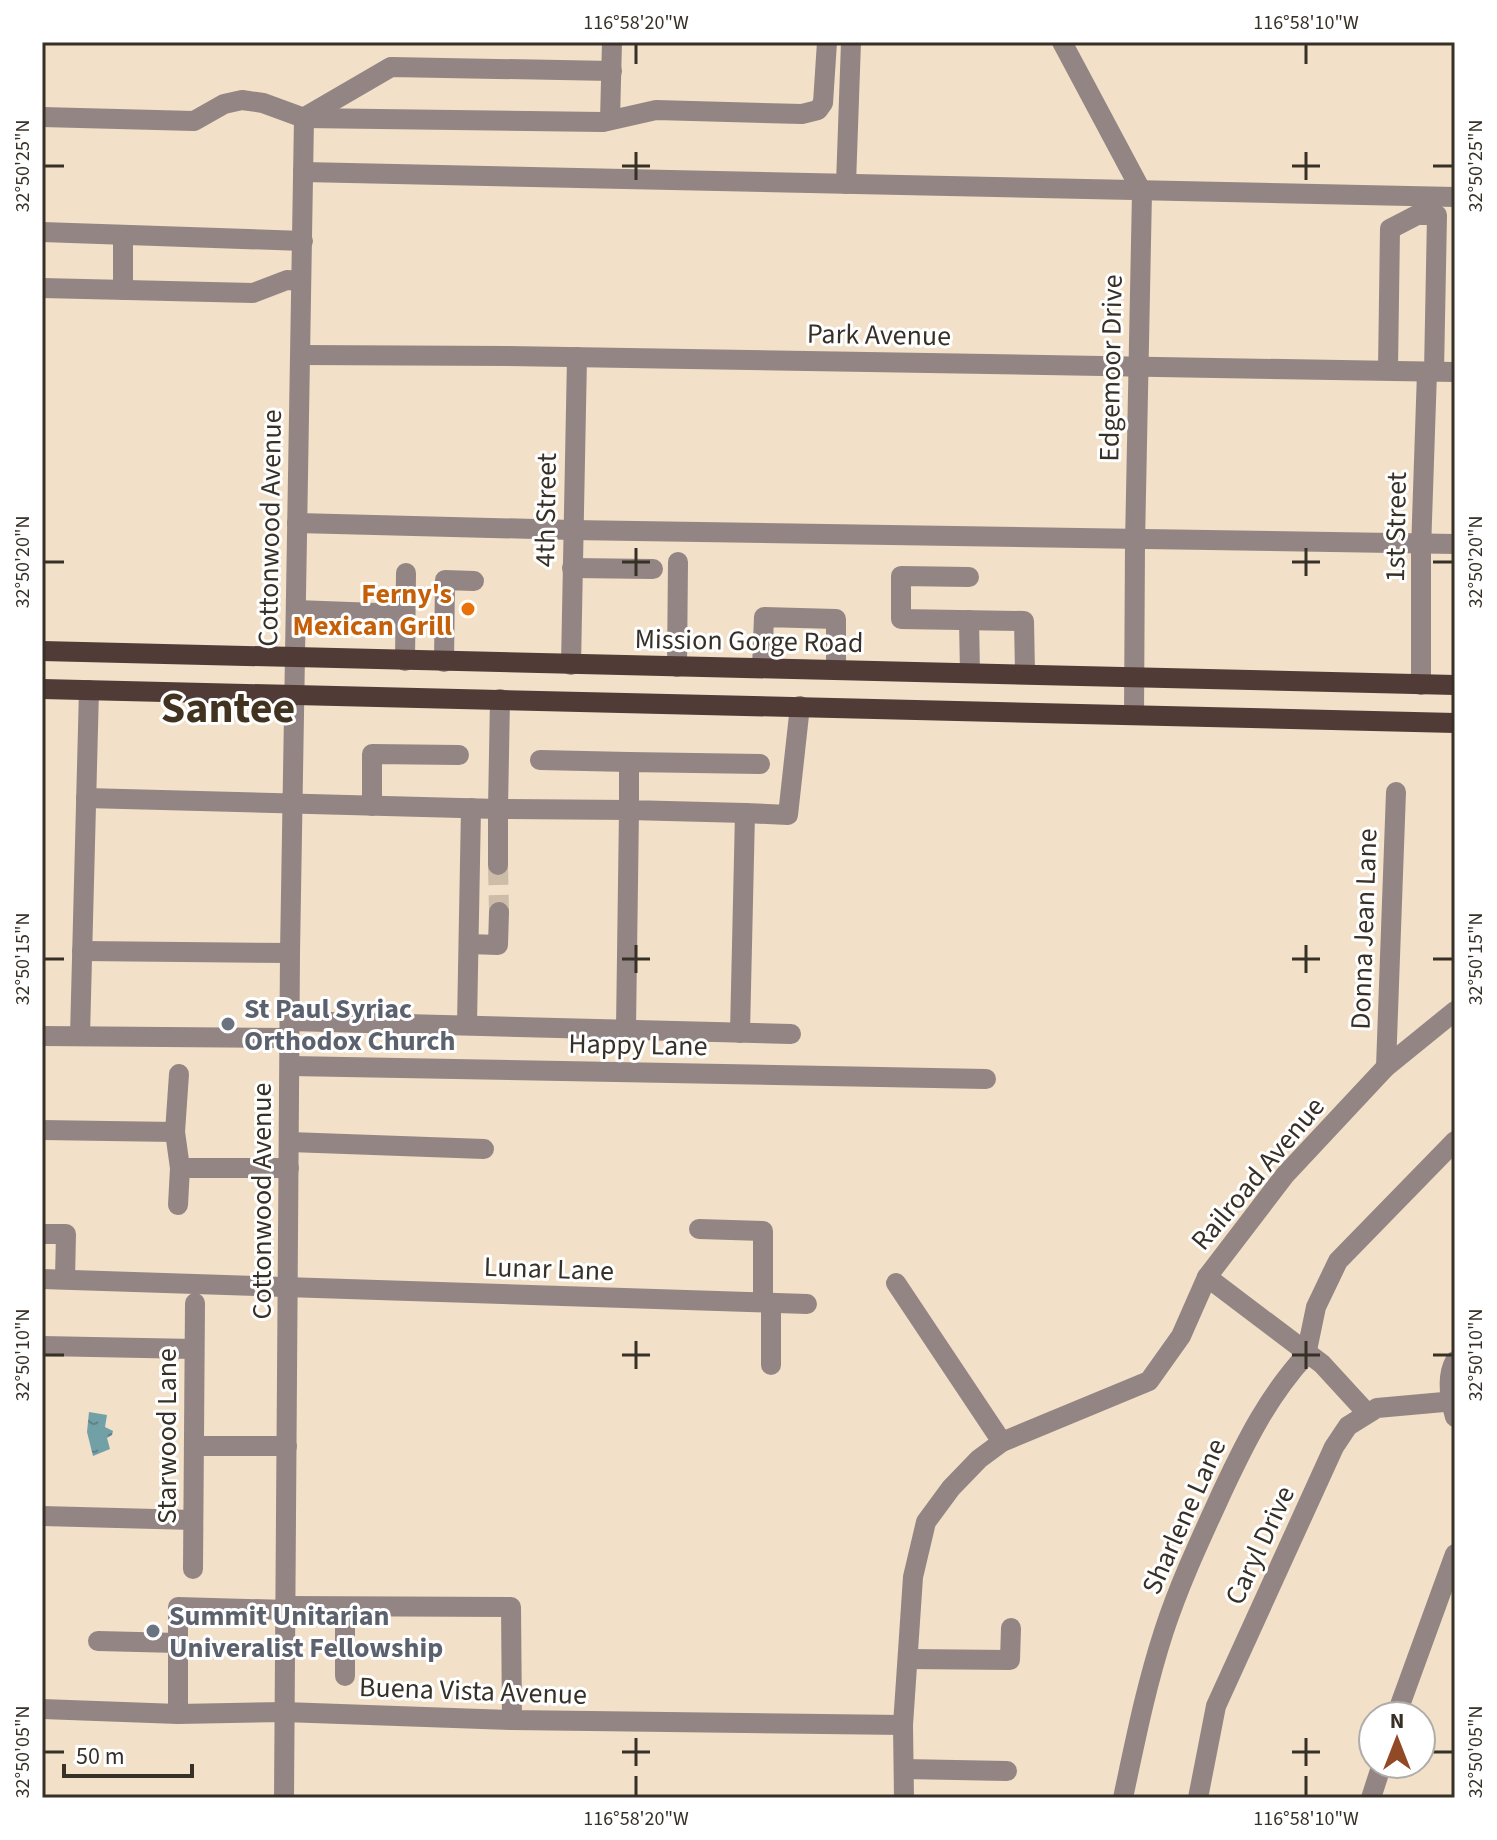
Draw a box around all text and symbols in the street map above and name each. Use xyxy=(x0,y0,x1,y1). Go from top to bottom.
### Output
text: 116°58'20"W xyxy=(583,9,689,37)
text: 116°58'10"W xyxy=(1253,9,1359,37)
text: 32°50'25"N xyxy=(9,120,37,212)
text: 32°50'25"N xyxy=(1462,120,1490,212)
street label: Edgemoor Drive xyxy=(1089,274,1133,462)
street label: Park Avenue xyxy=(807,314,951,356)
street label: Cottonwood Avenue xyxy=(248,409,292,647)
street label: 4th Street xyxy=(525,452,567,568)
street label: 1st Street xyxy=(1375,471,1417,583)
text: 32°50'20"N xyxy=(9,516,37,608)
text: 32°50'20"N xyxy=(1462,516,1490,608)
place label: Ferny's Mexican Grill xyxy=(293,574,452,646)
marker: Ferny's Mexican Grill xyxy=(459,600,477,618)
street label: Mission Gorge Road xyxy=(634,619,864,663)
district label: Santee xyxy=(161,677,295,740)
street label: Donna Jean Lane xyxy=(1340,828,1388,1030)
text: 32°50'15"N xyxy=(9,913,37,1005)
text: 32°50'15"N xyxy=(1462,913,1490,1005)
place label: St Paul Syriac Orthodox Church xyxy=(244,989,456,1061)
marker: St Paul Syriac Orthodox Church xyxy=(219,1015,237,1033)
street label: Happy Lane xyxy=(568,1024,708,1066)
street label: Cottonwood Avenue xyxy=(242,1083,282,1319)
street label: Railroad Avenue xyxy=(1181,1088,1334,1259)
street label: Lunar Lane xyxy=(483,1247,615,1291)
text: 32°50'10"N xyxy=(9,1309,37,1401)
text: 32°50'10"N xyxy=(1462,1309,1490,1401)
street label: Starwood Lane xyxy=(147,1348,187,1524)
street label: Sharlene Lane xyxy=(1132,1432,1236,1601)
street label: Caryl Drive xyxy=(1215,1479,1305,1611)
place label: Summit Unitarian Univeralist Fellowship xyxy=(169,1596,443,1668)
marker: Summit Unitarian Univeralist Fellowship xyxy=(144,1622,162,1640)
street label: Buena Vista Avenue xyxy=(358,1667,588,1715)
north arrow xyxy=(1357,1700,1437,1780)
text: N xyxy=(1390,1705,1404,1737)
text: 32°50'05"N xyxy=(9,1706,37,1798)
text: 32°50'05"N xyxy=(1462,1706,1490,1798)
scale bar xyxy=(64,1728,192,1778)
text: 50 m xyxy=(76,1739,125,1774)
text: 116°58'20"W xyxy=(583,1805,689,1833)
text: 116°58'10"W xyxy=(1253,1805,1359,1833)

